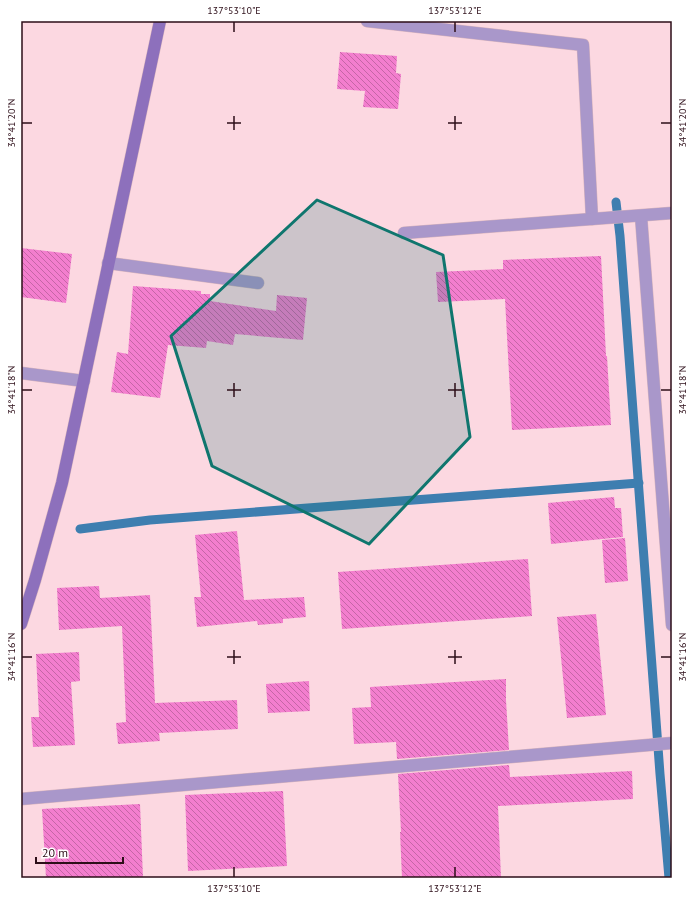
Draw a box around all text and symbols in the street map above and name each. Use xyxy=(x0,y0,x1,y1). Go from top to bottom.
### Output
text: 137°53'10"E xyxy=(207,4,261,17)
text: 137°53'12"E xyxy=(428,4,482,17)
text: 34°41'20"N xyxy=(5,98,18,148)
text: 34°41'20"N xyxy=(676,98,689,148)
text: 34°41'18"N xyxy=(5,365,18,415)
text: 34°41'18"N xyxy=(676,365,689,415)
text: 34°41'16"N xyxy=(5,632,18,682)
text: 34°41'16"N xyxy=(676,632,689,682)
scale bar xyxy=(36,839,123,865)
text: 20 m xyxy=(42,845,68,860)
text: 137°53'10"E xyxy=(207,882,261,895)
text: 137°53'12"E xyxy=(428,882,482,895)

